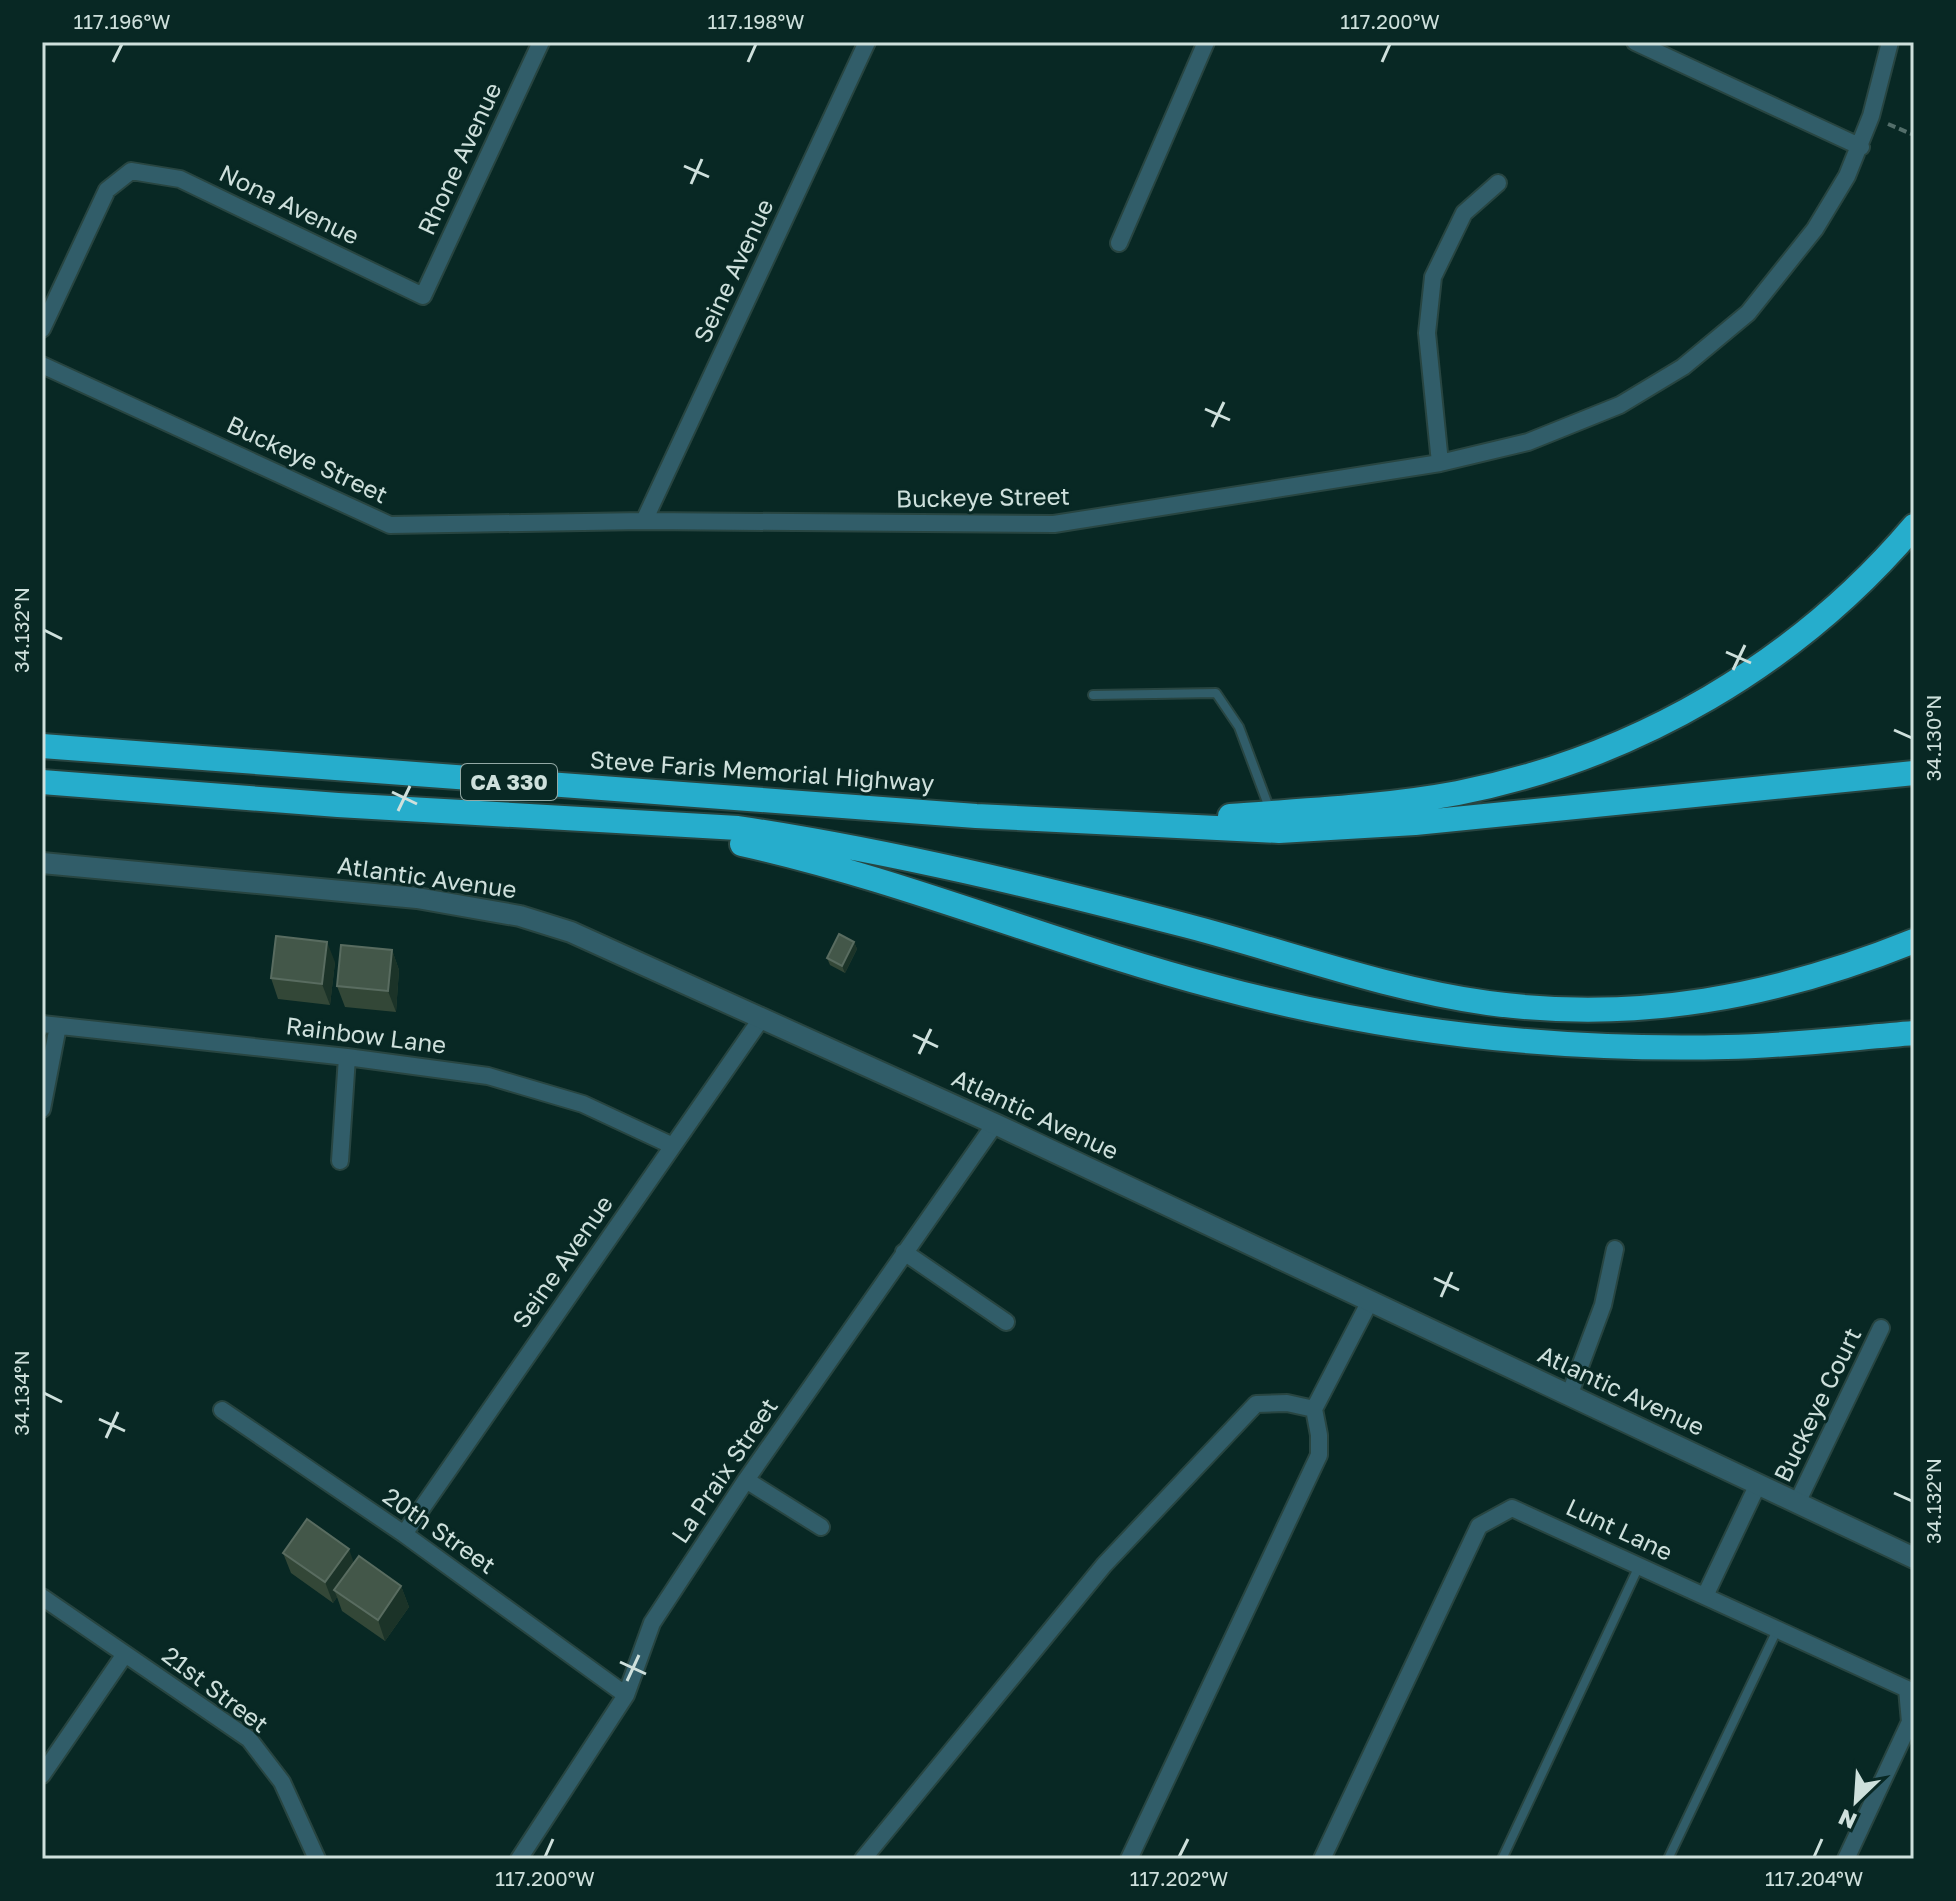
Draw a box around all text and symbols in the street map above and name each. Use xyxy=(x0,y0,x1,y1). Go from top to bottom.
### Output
text: 117.196°W xyxy=(74,9,170,33)
text: 117.198°W xyxy=(708,9,805,33)
text: 117.200°W xyxy=(1340,9,1440,33)
street label: Rhone Avenue xyxy=(411,78,507,239)
street label: Nona Avenue xyxy=(215,157,364,250)
street label: Seine Avenue xyxy=(687,194,779,347)
street label: Buckeye Street xyxy=(223,409,393,509)
street label: Buckeye Street xyxy=(896,480,1070,513)
text: 34.132°N xyxy=(9,587,33,673)
text: 34.130°N xyxy=(1921,695,1945,781)
street label: Steve Faris Memorial Highway xyxy=(589,744,935,797)
road number: CA 330 xyxy=(461,764,557,800)
street label: Atlantic Avenue xyxy=(336,850,519,903)
street label: Rainbow Lane xyxy=(284,1010,448,1059)
street label: Atlantic Avenue xyxy=(948,1062,1123,1165)
street label: Seine Avenue xyxy=(505,1189,618,1333)
street label: Buckeye Court xyxy=(1767,1323,1866,1486)
street label: Atlantic Avenue xyxy=(1534,1338,1709,1441)
text: 34.134°N xyxy=(9,1350,33,1436)
street label: La Praix Street xyxy=(665,1392,783,1548)
text: 34.132°N xyxy=(1921,1458,1945,1544)
street label: 20th Street xyxy=(378,1481,502,1579)
street label: Lunt Lane xyxy=(1562,1491,1677,1566)
street label: 21st Street xyxy=(157,1640,275,1738)
north arrow xyxy=(1816,1761,1896,1841)
text: N xyxy=(1834,1804,1861,1835)
text: 117.200°W xyxy=(495,1866,595,1890)
text: 117.202°W xyxy=(1130,1866,1228,1890)
text: 117.204°W xyxy=(1765,1866,1863,1890)

